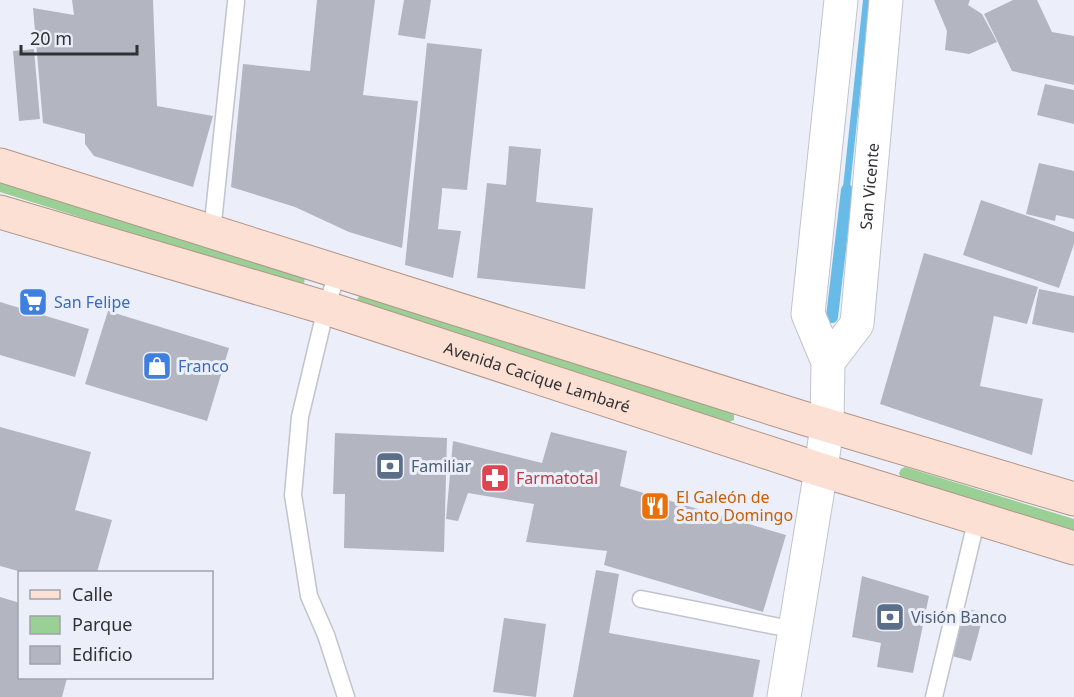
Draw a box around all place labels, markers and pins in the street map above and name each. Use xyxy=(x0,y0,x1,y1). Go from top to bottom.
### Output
supermarket icon: San Felipe xyxy=(17,286,49,318)
place label: San Felipe xyxy=(54,291,130,313)
shop icon: Franco xyxy=(141,350,173,382)
place label: Franco xyxy=(178,355,229,377)
bank icon: Familiar xyxy=(374,450,406,482)
place label: Familiar xyxy=(411,455,472,477)
pharmacy icon: Farmatotal xyxy=(479,462,511,494)
place label: Farmatotal xyxy=(516,467,598,489)
place label: El Galeón de Santo Domingo xyxy=(676,486,793,526)
restaurant icon: El Galeón de Santo Domingo xyxy=(639,490,671,522)
bank icon: Visión Banco xyxy=(874,601,906,633)
place label: Visión Banco xyxy=(911,606,1007,628)

